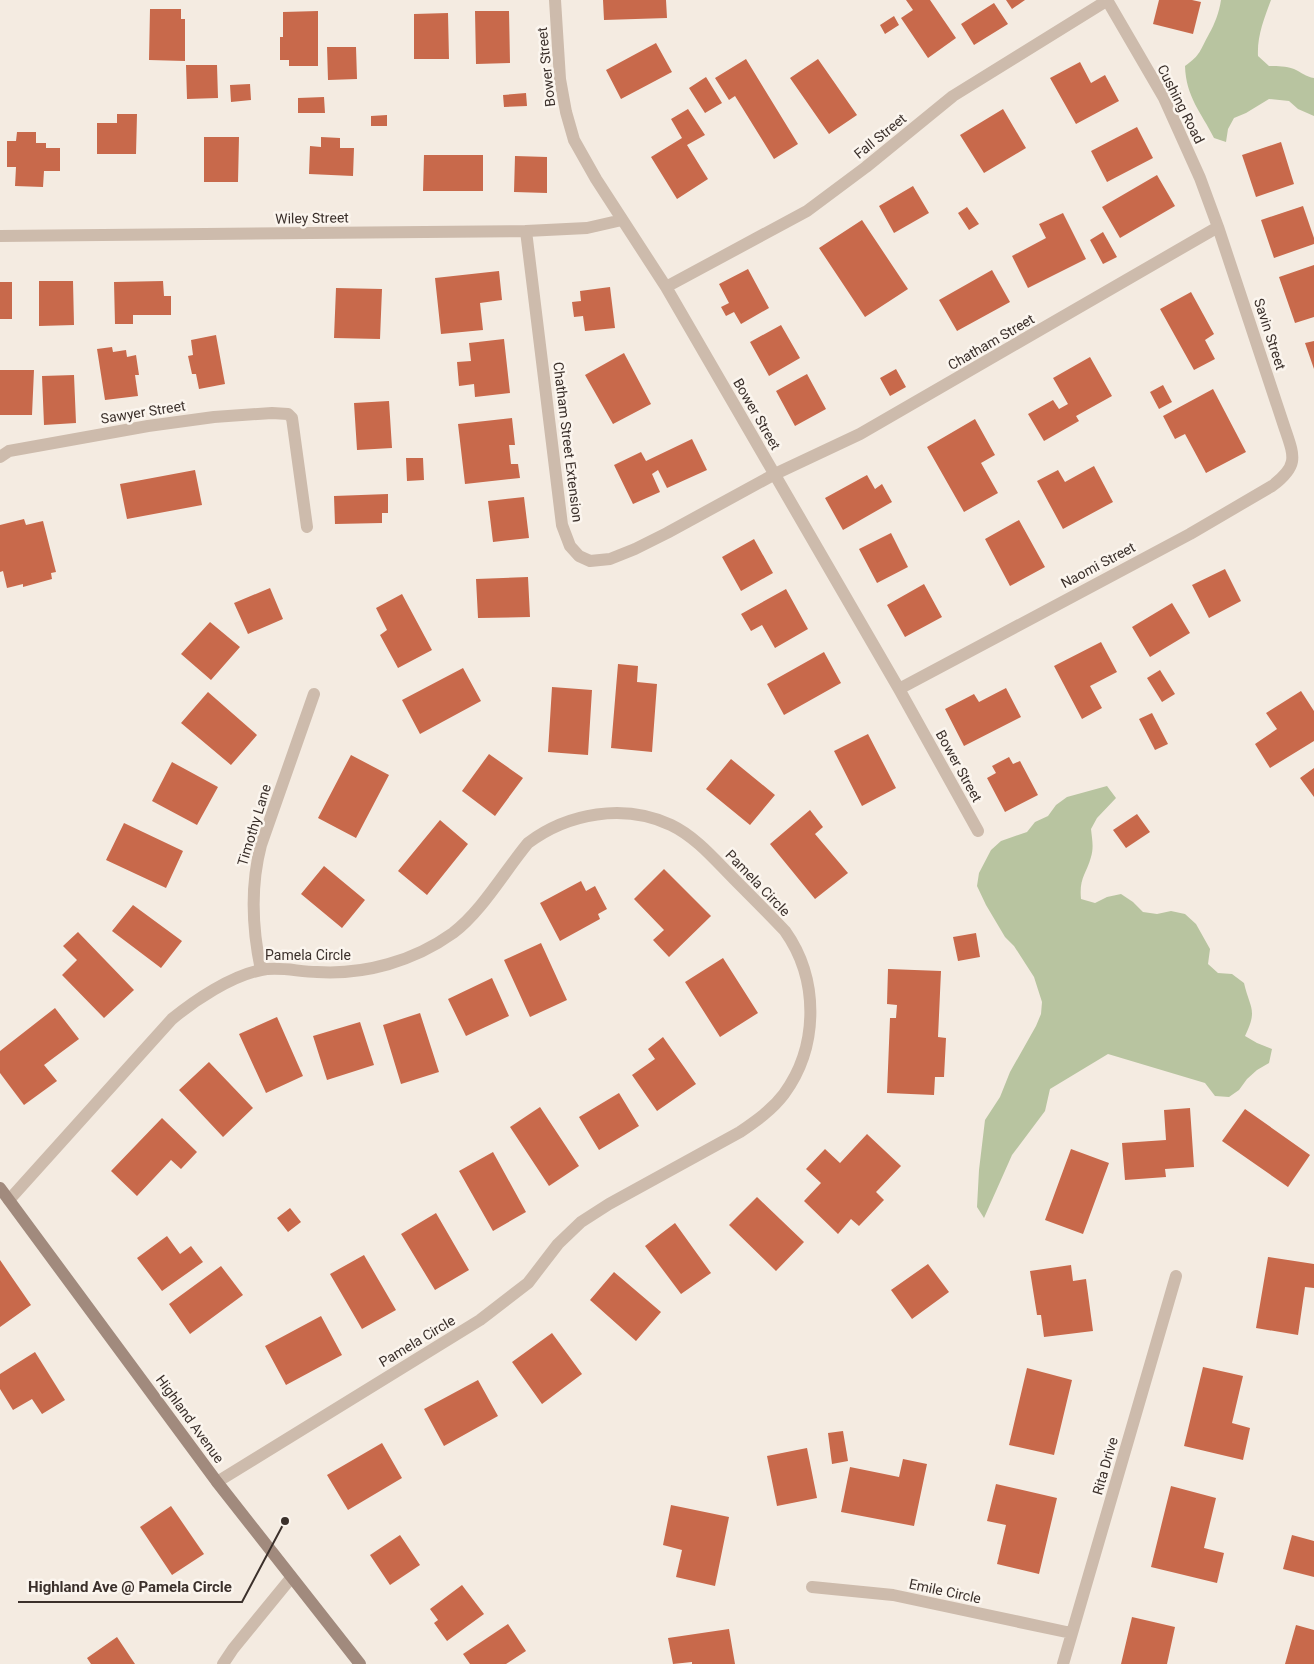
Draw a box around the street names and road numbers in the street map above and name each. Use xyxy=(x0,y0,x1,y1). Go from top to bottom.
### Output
street label: Bower Street xyxy=(534,26,558,108)
street label: Cushing Road xyxy=(1154,62,1208,146)
street label: Fall Street xyxy=(851,110,910,162)
street label: Wiley Street xyxy=(275,209,349,227)
street label: Savin Street xyxy=(1251,296,1289,372)
street label: Chatham Street xyxy=(945,311,1037,373)
street label: Chatham Street Extension xyxy=(550,361,586,523)
street label: Bower Street xyxy=(730,375,784,453)
street label: Sawyer Street xyxy=(99,397,187,427)
street label: Naomi Street xyxy=(1058,539,1138,591)
street label: Bower Street xyxy=(933,727,986,805)
street label: Timothy Lane xyxy=(234,782,274,868)
street label: Pamela Circle xyxy=(722,847,794,919)
street label: Pamela Circle xyxy=(265,947,351,963)
street label: Pamela Circle xyxy=(376,1312,458,1370)
street label: Highland Avenue xyxy=(153,1372,227,1466)
street label: Rita Drive xyxy=(1089,1435,1121,1497)
street label: Emile Circle xyxy=(908,1576,982,1606)

